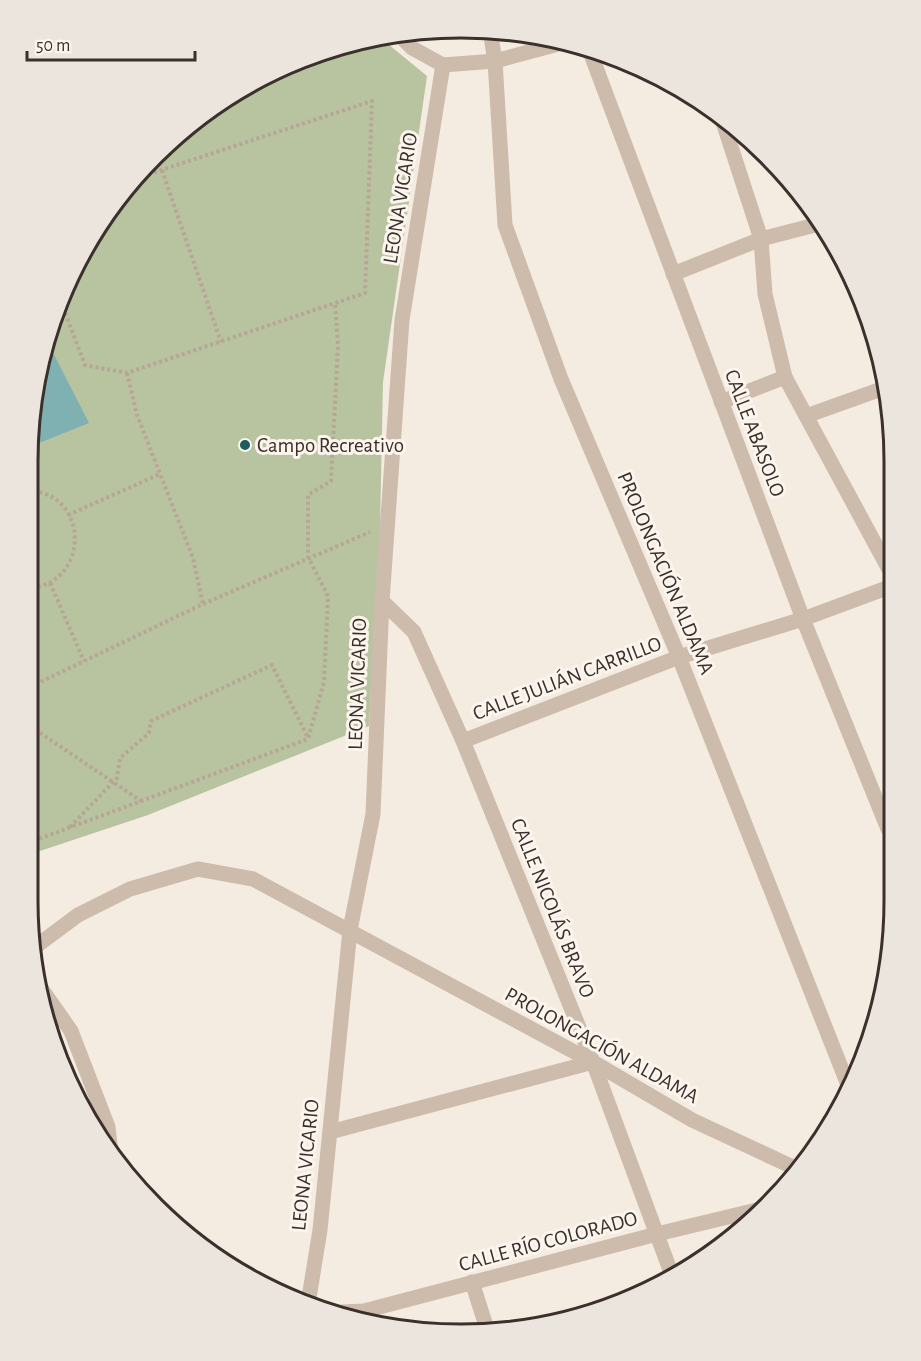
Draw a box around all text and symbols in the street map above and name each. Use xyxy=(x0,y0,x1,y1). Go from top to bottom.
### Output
scale bar xyxy=(27,24,195,62)
text: 50 m xyxy=(36,37,70,55)
street label: LEONA VICARIO xyxy=(380,131,421,265)
street label: CALLE ABASOLO xyxy=(721,367,788,500)
place label: Campo Recreativo xyxy=(257,435,404,456)
marker: Campo Recreativo xyxy=(238,438,252,452)
street label: PROLONGACIÓN ALDAMA xyxy=(613,468,720,678)
street label: LEONA VICARIO xyxy=(345,618,370,750)
street label: CALLE JULIÁN CARRILLO xyxy=(469,631,664,724)
street label: CALLE NICOLÁS BRAVO xyxy=(507,815,600,1001)
street label: PROLONGACIÓN ALDAMA xyxy=(501,982,703,1107)
street label: LEONA VICARIO xyxy=(288,1098,323,1232)
street label: CALLE RÍO COLORADO xyxy=(456,1206,640,1275)

